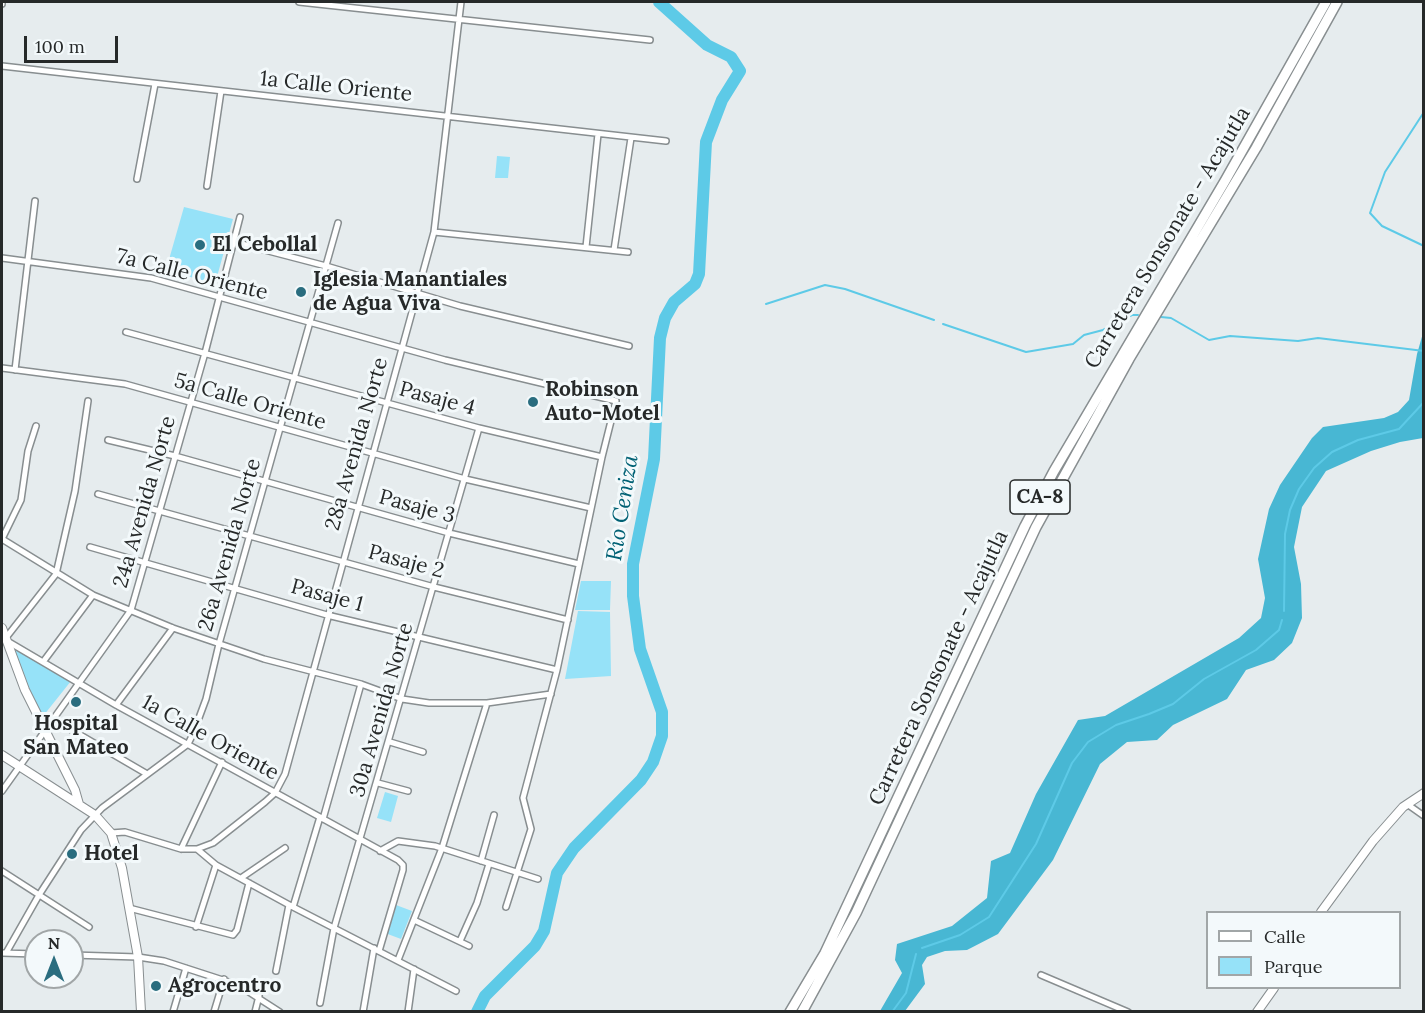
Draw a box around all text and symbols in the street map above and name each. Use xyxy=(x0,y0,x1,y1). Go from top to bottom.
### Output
scale bar xyxy=(27,24,122,62)
text: 100 m xyxy=(35,35,85,58)
street label: 1a Calle Oriente xyxy=(259,66,413,108)
street label: Carretera Sonsonate - Acajutla xyxy=(1080,103,1256,373)
place label: El Cebollal xyxy=(212,232,317,258)
marker: El Cebollal xyxy=(193,238,207,252)
street label: 7a Calle Oriente xyxy=(114,244,270,306)
place label: Iglesia Manantiales de Agua Viva xyxy=(313,267,507,317)
marker: Iglesia Manantiales de Agua Viva xyxy=(294,285,308,299)
street label: 28a Avenida Norte xyxy=(320,355,394,533)
street label: 5a Calle Oriente xyxy=(171,368,329,436)
street label: Pasaje 4 xyxy=(396,377,478,421)
place label: Robinson Auto-Motel xyxy=(545,377,660,427)
marker: Robinson Auto-Motel xyxy=(526,395,540,409)
street label: 24a Avenida Norte xyxy=(108,413,182,591)
water label: Río Ceniza xyxy=(602,453,644,563)
street label: 26a Avenida Norte xyxy=(193,456,267,634)
road number: CA-8 xyxy=(1010,480,1070,514)
street label: Pasaje 3 xyxy=(376,485,458,529)
street label: Carretera Sonsonate - Acajutla xyxy=(864,526,1014,810)
street label: Pasaje 2 xyxy=(365,540,447,584)
street label: Pasaje 1 xyxy=(288,574,366,618)
street label: 30a Avenida Norte xyxy=(345,620,419,800)
street label: 1a Calle Oriente xyxy=(137,690,283,786)
marker: Hospital San Mateo xyxy=(69,695,83,709)
place label: Hospital San Mateo xyxy=(23,711,129,761)
place label: Hotel xyxy=(84,841,139,867)
marker: Hotel xyxy=(65,847,79,861)
legend xyxy=(1206,911,1401,989)
text: Calle xyxy=(1264,925,1305,948)
north arrow xyxy=(24,929,84,989)
text: N xyxy=(48,933,60,953)
text: Parque xyxy=(1264,955,1323,978)
place label: Agrocentro xyxy=(168,973,281,999)
marker: Agrocentro xyxy=(149,979,163,993)

